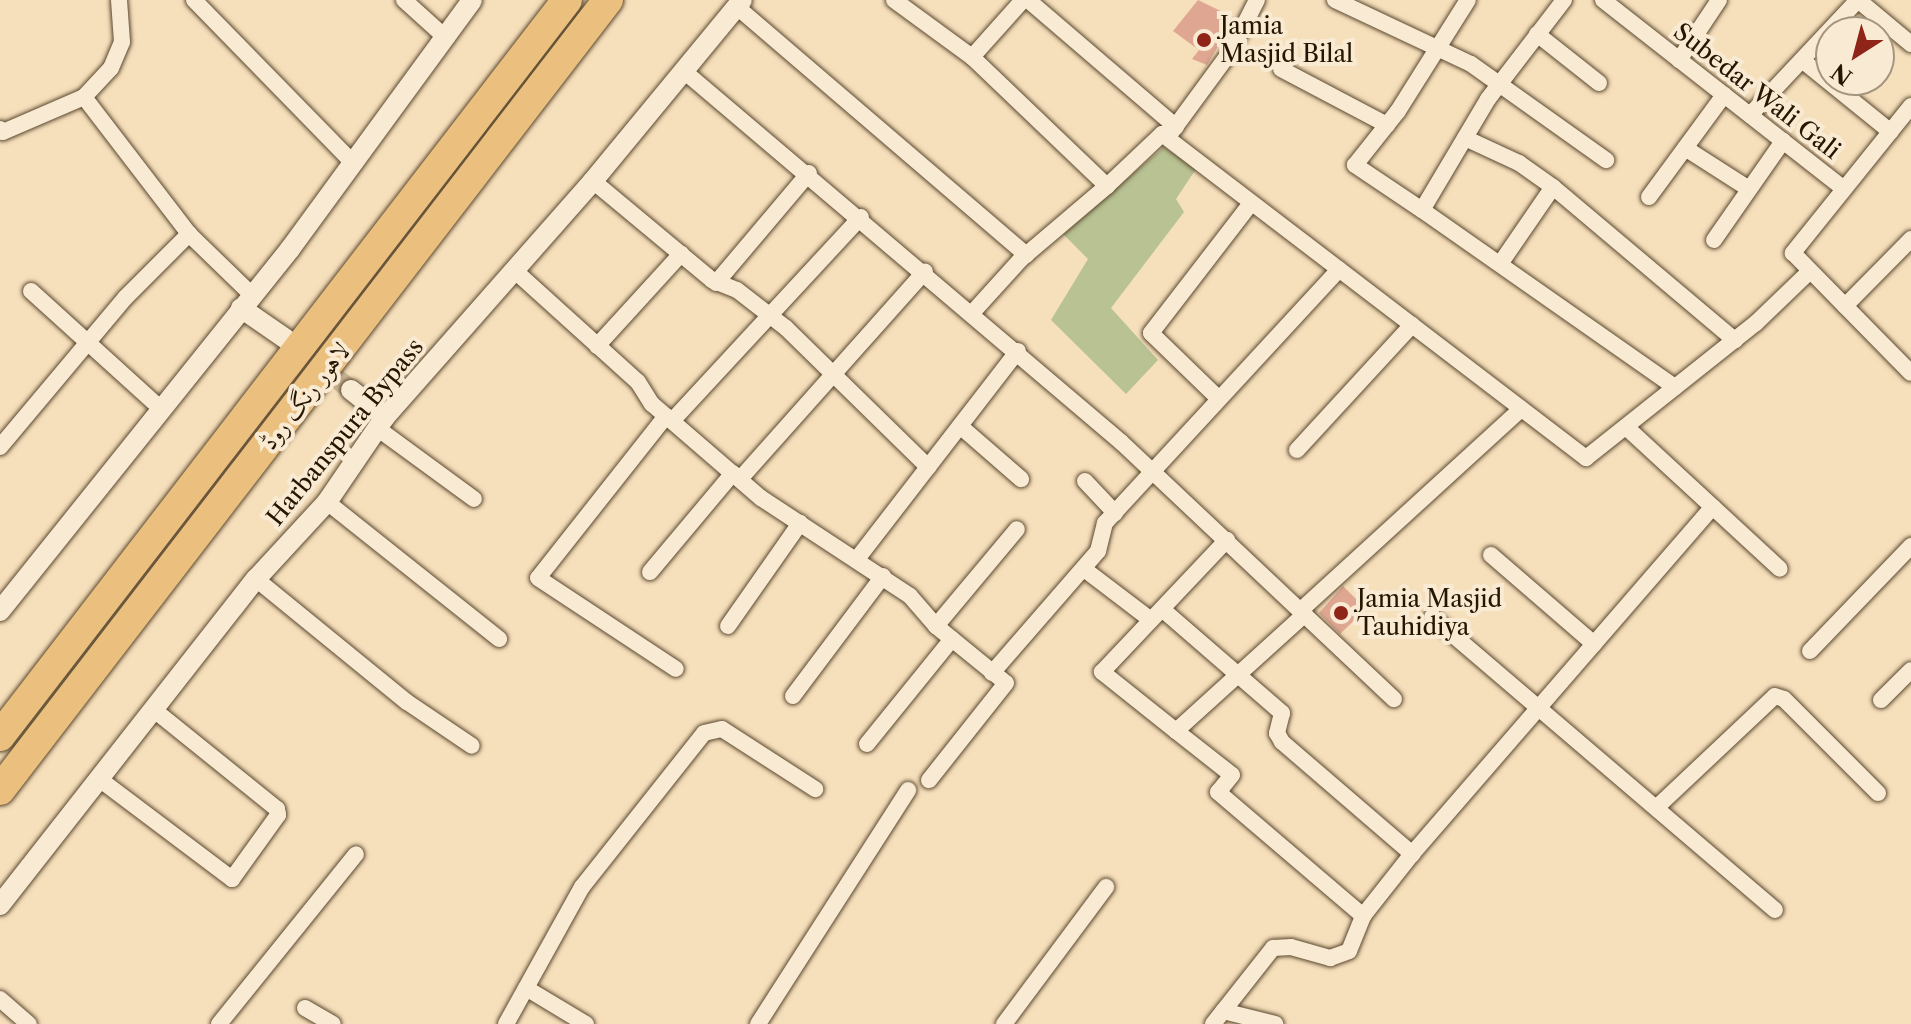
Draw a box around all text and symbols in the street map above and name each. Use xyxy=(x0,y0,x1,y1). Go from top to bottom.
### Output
place label: Jamia Masjid Bilal xyxy=(1220,12,1353,68)
north arrow xyxy=(1815,16,1895,96)
street label: Subedar Wali Gali xyxy=(1667,17,1847,165)
marker: Jamia Masjid Bilal xyxy=(1195,31,1213,49)
text: N xyxy=(1826,58,1857,91)
street label: Harbanspura Bypass xyxy=(261,333,429,531)
street label: لاہور رنگ روڈ xyxy=(254,337,356,455)
place label: Jamia Masjid Tauhidiya xyxy=(1357,585,1502,641)
marker: Jamia Masjid Tauhidiya xyxy=(1332,604,1350,622)

